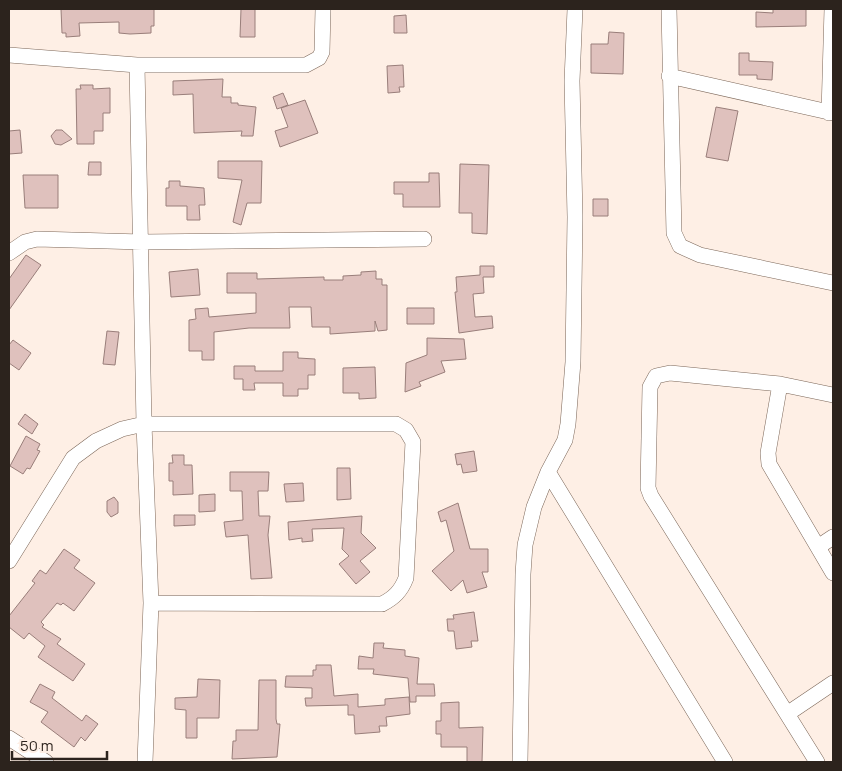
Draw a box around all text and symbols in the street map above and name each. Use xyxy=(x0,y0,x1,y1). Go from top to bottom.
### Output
scale bar xyxy=(12,728,108,760)
text: 50 m xyxy=(20,735,54,756)

